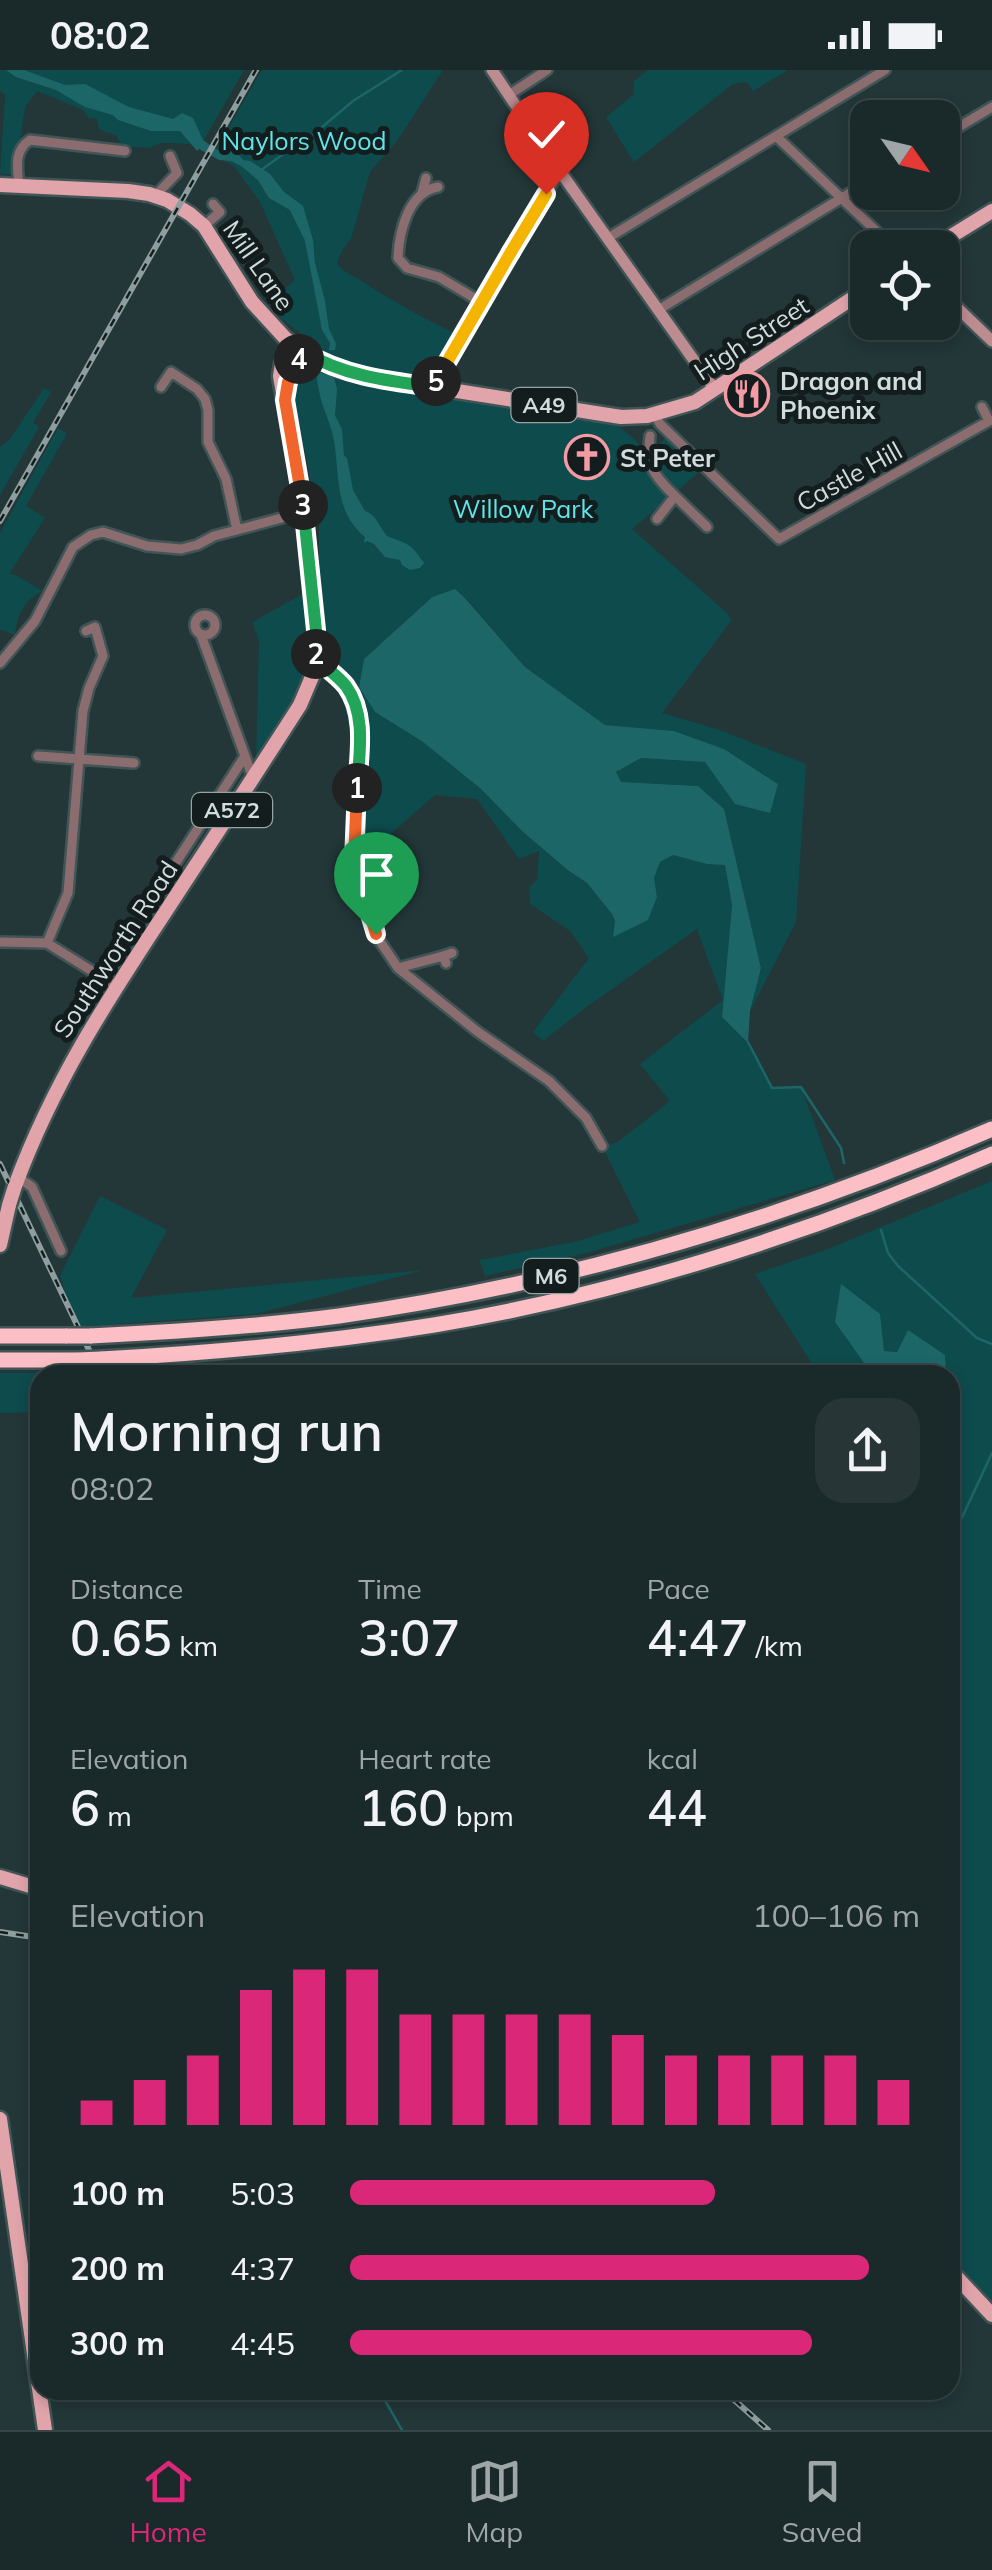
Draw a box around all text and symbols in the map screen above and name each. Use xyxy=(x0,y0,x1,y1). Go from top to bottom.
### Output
text: 08:02 xyxy=(50,11,151,59)
pin xyxy=(504,92,589,195)
north arrow xyxy=(850,100,960,210)
map controls xyxy=(850,100,960,340)
icon: check xyxy=(519,107,574,162)
park label: Naylors Wood xyxy=(222,125,386,156)
street label: Mill Lane xyxy=(217,214,301,316)
button: locate xyxy=(850,230,960,340)
street label: High Street xyxy=(688,289,814,387)
pin: 4 xyxy=(274,334,324,384)
text: 4 xyxy=(291,341,307,376)
pin: 5 xyxy=(411,356,461,406)
text: 5 xyxy=(428,363,444,398)
place label: Dragon and Phoenix xyxy=(780,365,923,425)
restaurant icon: Dragon and Phoenix xyxy=(724,371,770,417)
road number: A49 xyxy=(512,388,576,422)
church icon: St Peter xyxy=(564,434,610,480)
street label: Castle Hill xyxy=(791,434,907,518)
place label: St Peter xyxy=(620,442,715,473)
pin: 3 xyxy=(278,480,328,530)
text: 3 xyxy=(295,487,311,522)
park label: Willow Park xyxy=(453,493,594,524)
pin: 2 xyxy=(291,629,341,679)
text: 2 xyxy=(308,636,324,671)
pin: 1 xyxy=(332,763,382,813)
text: 1 xyxy=(349,770,365,805)
road number: A572 xyxy=(192,793,272,827)
pin xyxy=(334,832,419,935)
icon: arrive xyxy=(349,847,404,902)
street label: Southworth Road xyxy=(46,855,184,1043)
road number: M6 xyxy=(524,1259,578,1293)
text: Morning run xyxy=(70,1396,383,1465)
button: share xyxy=(815,1398,920,1503)
text: 08:02 xyxy=(70,1468,154,1508)
text: Distance xyxy=(70,1571,183,1606)
text: Time xyxy=(358,1571,422,1606)
text: Pace xyxy=(647,1571,710,1606)
text: 0.65 xyxy=(70,1606,172,1669)
text: 3:07 xyxy=(358,1606,460,1669)
text: 4:47 xyxy=(647,1606,749,1669)
text: km xyxy=(172,1628,218,1663)
text: /km xyxy=(749,1628,803,1663)
text: Elevation xyxy=(70,1741,188,1776)
text: Heart rate xyxy=(358,1741,492,1776)
text: kcal xyxy=(647,1741,698,1776)
text: 6 xyxy=(70,1776,100,1839)
text: 160 xyxy=(358,1776,448,1839)
text: 44 xyxy=(647,1776,707,1839)
text: m xyxy=(100,1798,132,1833)
text: bpm xyxy=(448,1798,514,1833)
text: Elevation xyxy=(70,1895,205,1935)
text: 100–106 m xyxy=(752,1895,920,1935)
text: 100 m xyxy=(70,2173,165,2213)
text: 5:03 xyxy=(230,2173,295,2213)
text: 200 m xyxy=(70,2248,165,2288)
text: 4:37 xyxy=(230,2248,295,2288)
text: 300 m xyxy=(70,2323,165,2363)
text: 4:45 xyxy=(230,2323,295,2363)
tab: Home xyxy=(129,2454,207,2549)
tab: Map xyxy=(465,2454,523,2549)
tab: Saved xyxy=(782,2454,863,2549)

